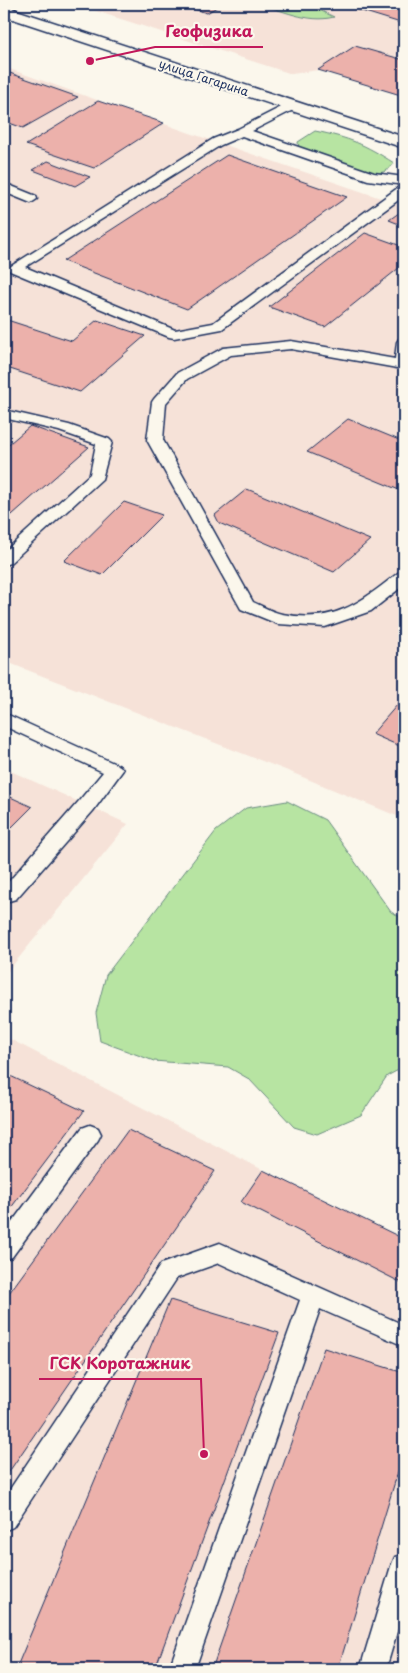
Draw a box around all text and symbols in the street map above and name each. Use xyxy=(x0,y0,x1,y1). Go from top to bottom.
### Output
callout: Геофизика xyxy=(155,16,263,47)
text: Геофизика xyxy=(165,18,253,42)
street label: улица Гагарина xyxy=(157,54,252,100)
callout: ГСК Коротажник xyxy=(39,1348,201,1379)
text: ГСК Коротажник xyxy=(49,1350,191,1374)

